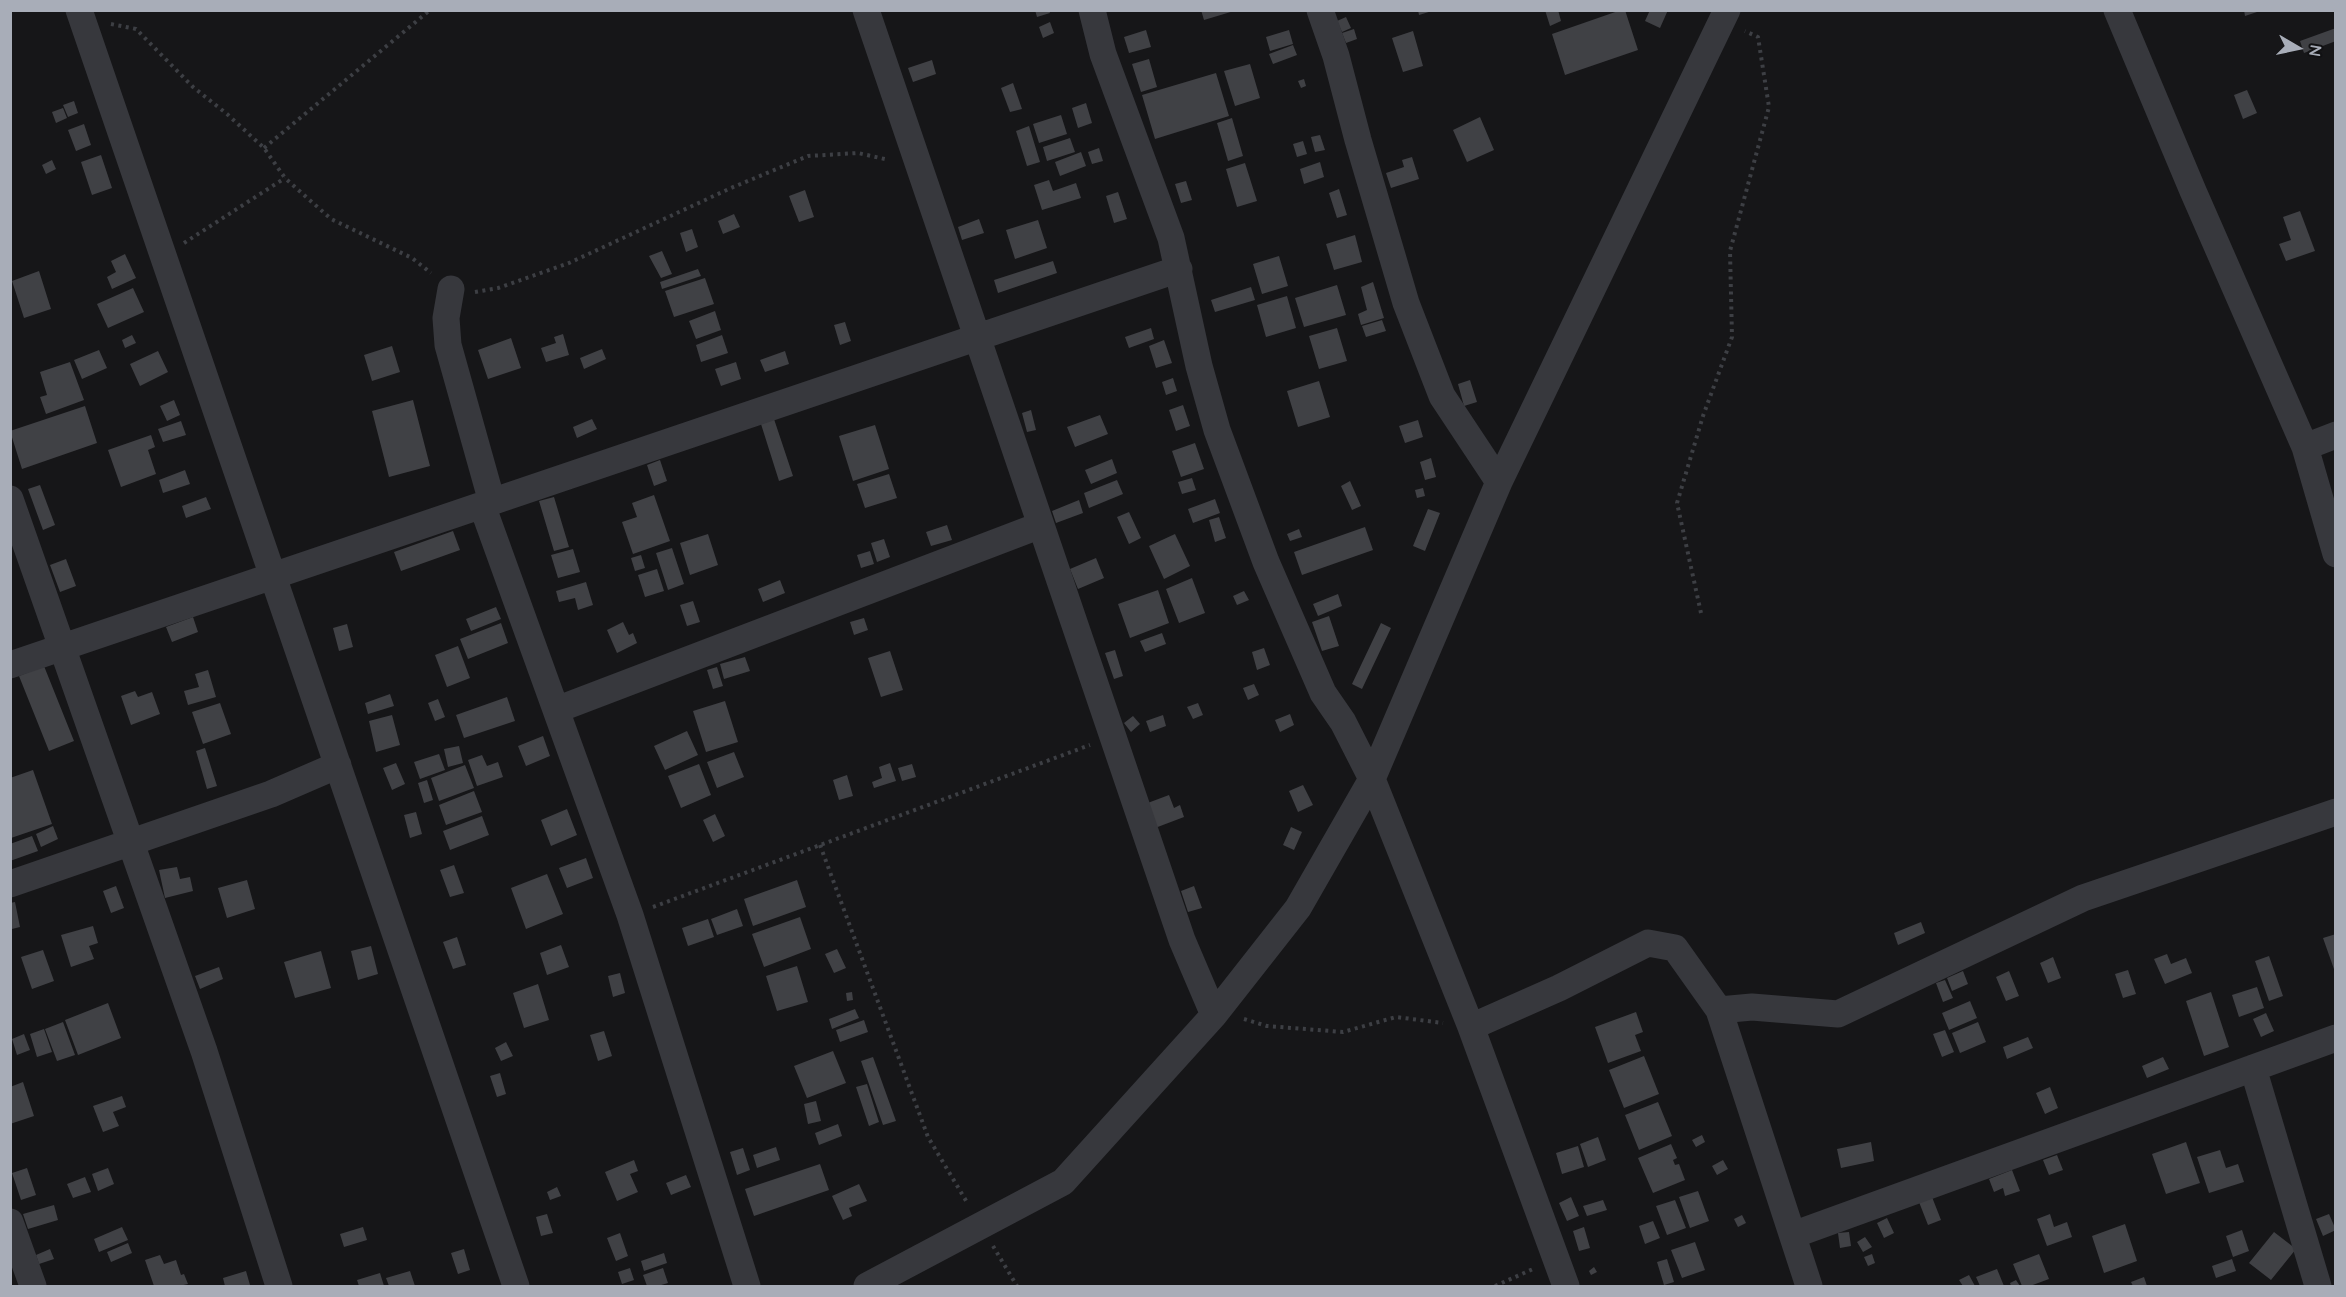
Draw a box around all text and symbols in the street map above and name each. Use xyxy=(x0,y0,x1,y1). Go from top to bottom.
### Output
north arrow xyxy=(2268,18,2328,78)
text: N xyxy=(2305,43,2327,58)

